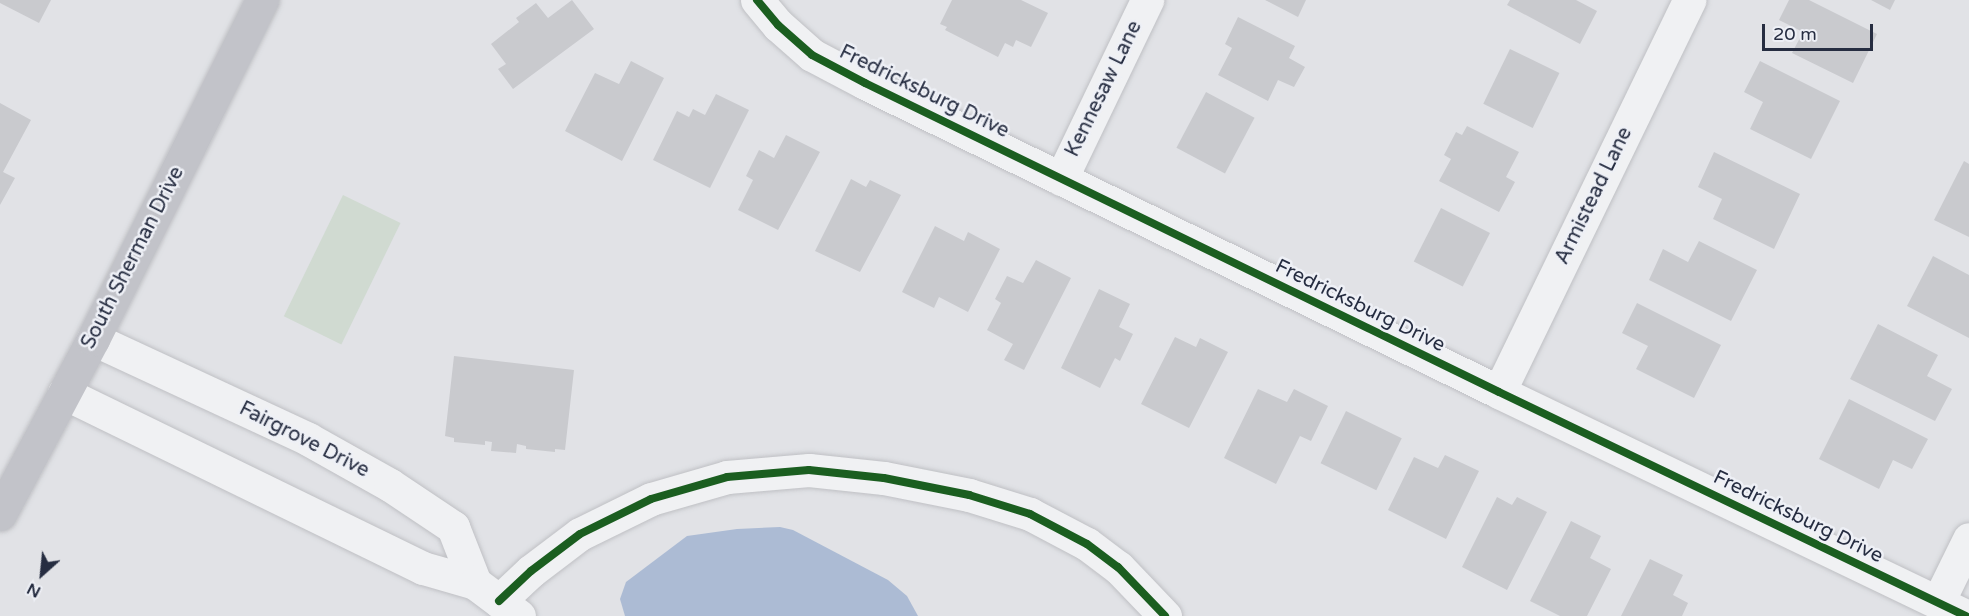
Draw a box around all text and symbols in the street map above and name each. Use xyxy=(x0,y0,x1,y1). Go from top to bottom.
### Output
scale bar xyxy=(1765,12,1876,50)
street label: Kennesaw Lane xyxy=(1061,17,1147,161)
text: 20 m xyxy=(1773,23,1817,45)
street label: Fredricksburg Drive xyxy=(835,40,1013,144)
street label: Armistead Lane xyxy=(1550,124,1638,268)
street label: South Sherman Drive xyxy=(77,163,189,353)
street label: Fredricksburg Drive xyxy=(1271,254,1449,358)
street label: Fairgrove Drive xyxy=(235,397,373,483)
street label: Fredricksburg Drive xyxy=(1709,465,1887,569)
north arrow xyxy=(12,544,72,604)
text: N xyxy=(24,578,44,602)

